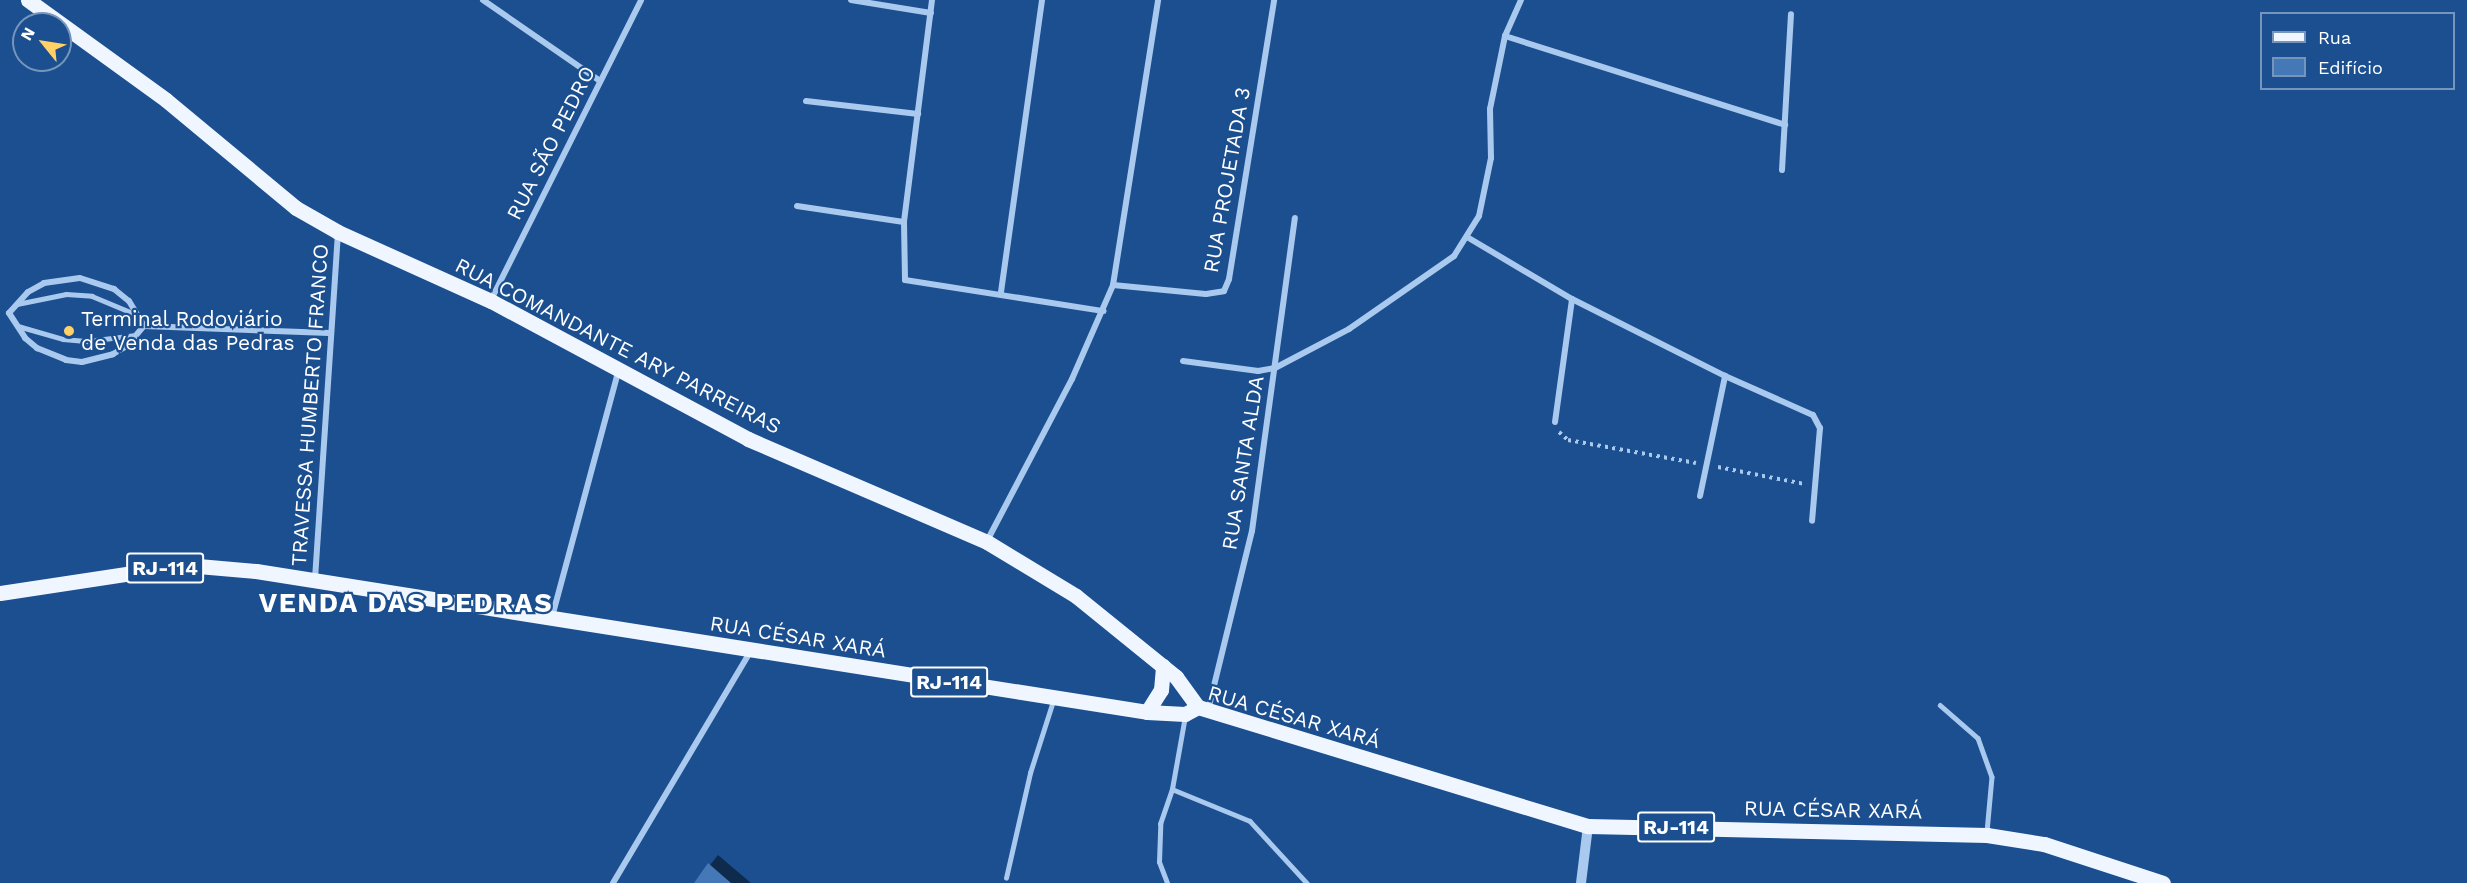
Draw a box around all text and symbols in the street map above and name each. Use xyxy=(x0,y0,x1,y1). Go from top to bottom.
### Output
north arrow xyxy=(12,12,72,72)
legend xyxy=(2260,12,2455,90)
text: N xyxy=(17,24,39,44)
text: Rua xyxy=(2318,27,2351,48)
text: Edifício xyxy=(2318,57,2383,78)
street label: RUA SÃO PEDRO xyxy=(501,62,601,224)
street label: RUA PROJETADA 3 xyxy=(1198,84,1256,276)
street label: TRAVESSA HUMBERTO FRANCO xyxy=(286,242,334,568)
street label: RUA COMANDANTE ARY PARREIRAS xyxy=(450,252,786,440)
place label: Terminal Rodoviário de Venda das Pedras xyxy=(81,306,296,356)
marker: Terminal Rodoviário de Venda das Pedras xyxy=(62,324,76,338)
street label: RUA SANTA ALDA xyxy=(1217,373,1269,553)
road number: RJ-114 xyxy=(126,551,204,585)
district label: VENDA DAS PEDRAS xyxy=(259,588,553,620)
street label: RUA CÉSAR XARÁ xyxy=(707,611,889,663)
road number: RJ-114 xyxy=(910,665,988,699)
street label: RUA CÉSAR XARÁ xyxy=(1204,680,1384,754)
street label: RUA CÉSAR XARÁ xyxy=(1743,796,1923,824)
road number: RJ-114 xyxy=(1637,810,1715,844)

